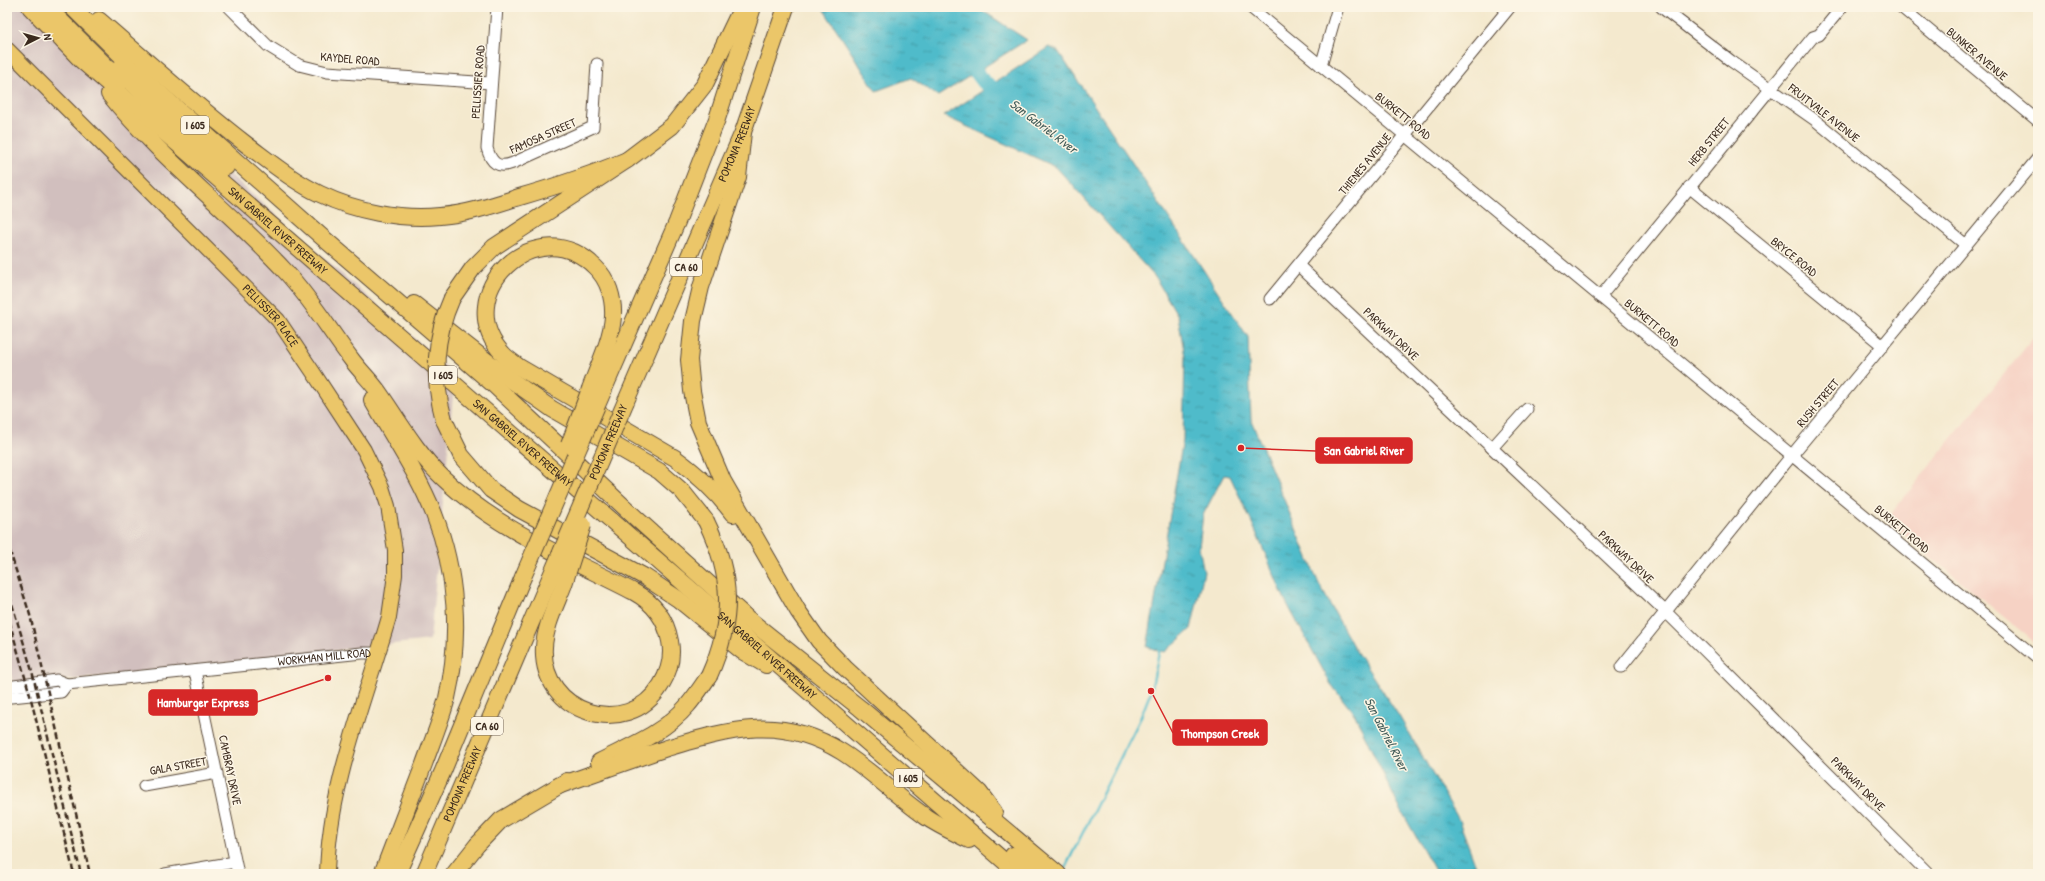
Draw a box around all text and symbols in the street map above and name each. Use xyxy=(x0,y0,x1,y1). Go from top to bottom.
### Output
north arrow xyxy=(18,18,58,58)
street label: BUNKER AVENUE xyxy=(1943,23,2012,85)
text: N xyxy=(41,33,55,41)
street label: PELLISSIER ROAD xyxy=(466,44,489,119)
street label: KAYDEL ROAD xyxy=(320,47,381,70)
street label: FRUITVALE AVENUE xyxy=(1784,79,1864,146)
street label: BURKETT ROAD xyxy=(1372,88,1435,144)
water label: San Gabriel River xyxy=(1006,95,1083,159)
street label: POMONA FREEWAY xyxy=(713,103,760,184)
street label: FAMOSA STREET xyxy=(506,113,579,158)
street label: HERB STREET xyxy=(1684,114,1734,170)
road number: I 605 xyxy=(181,116,209,134)
street label: THIENES AVENUE xyxy=(1334,128,1395,198)
street label: SAN GABRIEL RIVER FREEWAY xyxy=(225,182,332,279)
street label: BRYCE ROAD xyxy=(1768,233,1821,281)
road number: CA 60 xyxy=(670,258,702,276)
street label: PELLISSIER PLACE xyxy=(239,280,303,351)
street label: BURKETT ROAD xyxy=(1621,294,1684,351)
street label: PARKWAY DRIVE xyxy=(1360,303,1423,364)
road number: I 605 xyxy=(429,366,457,384)
street label: RUSH STREET xyxy=(1792,374,1843,431)
street label: SAN GABRIEL RIVER FREEWAY xyxy=(469,395,577,491)
street label: POMONA FREEWAY xyxy=(584,401,632,482)
callout: San Gabriel River xyxy=(1316,438,1412,463)
text: San Gabriel River xyxy=(1324,441,1405,459)
street label: BURKETT ROAD xyxy=(1871,500,1934,557)
street label: PARKWAY DRIVE xyxy=(1595,526,1658,587)
street label: SAN GABRIEL RIVER FREEWAY xyxy=(714,607,821,703)
street label: WORKMAN MILL ROAD xyxy=(277,644,371,670)
callout: Hamburger Express xyxy=(149,690,257,715)
text: Hamburger Express xyxy=(157,693,249,712)
water label: San Gabriel River xyxy=(1361,694,1414,776)
road number: CA 60 xyxy=(471,717,503,735)
callout: Thompson Creek xyxy=(1173,720,1267,745)
text: Thompson Creek xyxy=(1180,724,1260,743)
street label: CAMBRAY DRIVE xyxy=(215,733,246,807)
street label: POMONA FREEWAY xyxy=(438,743,486,824)
street label: GALA STREET xyxy=(148,752,208,779)
street label: PARKWAY DRIVE xyxy=(1827,753,1890,815)
road number: I 605 xyxy=(894,769,922,787)

